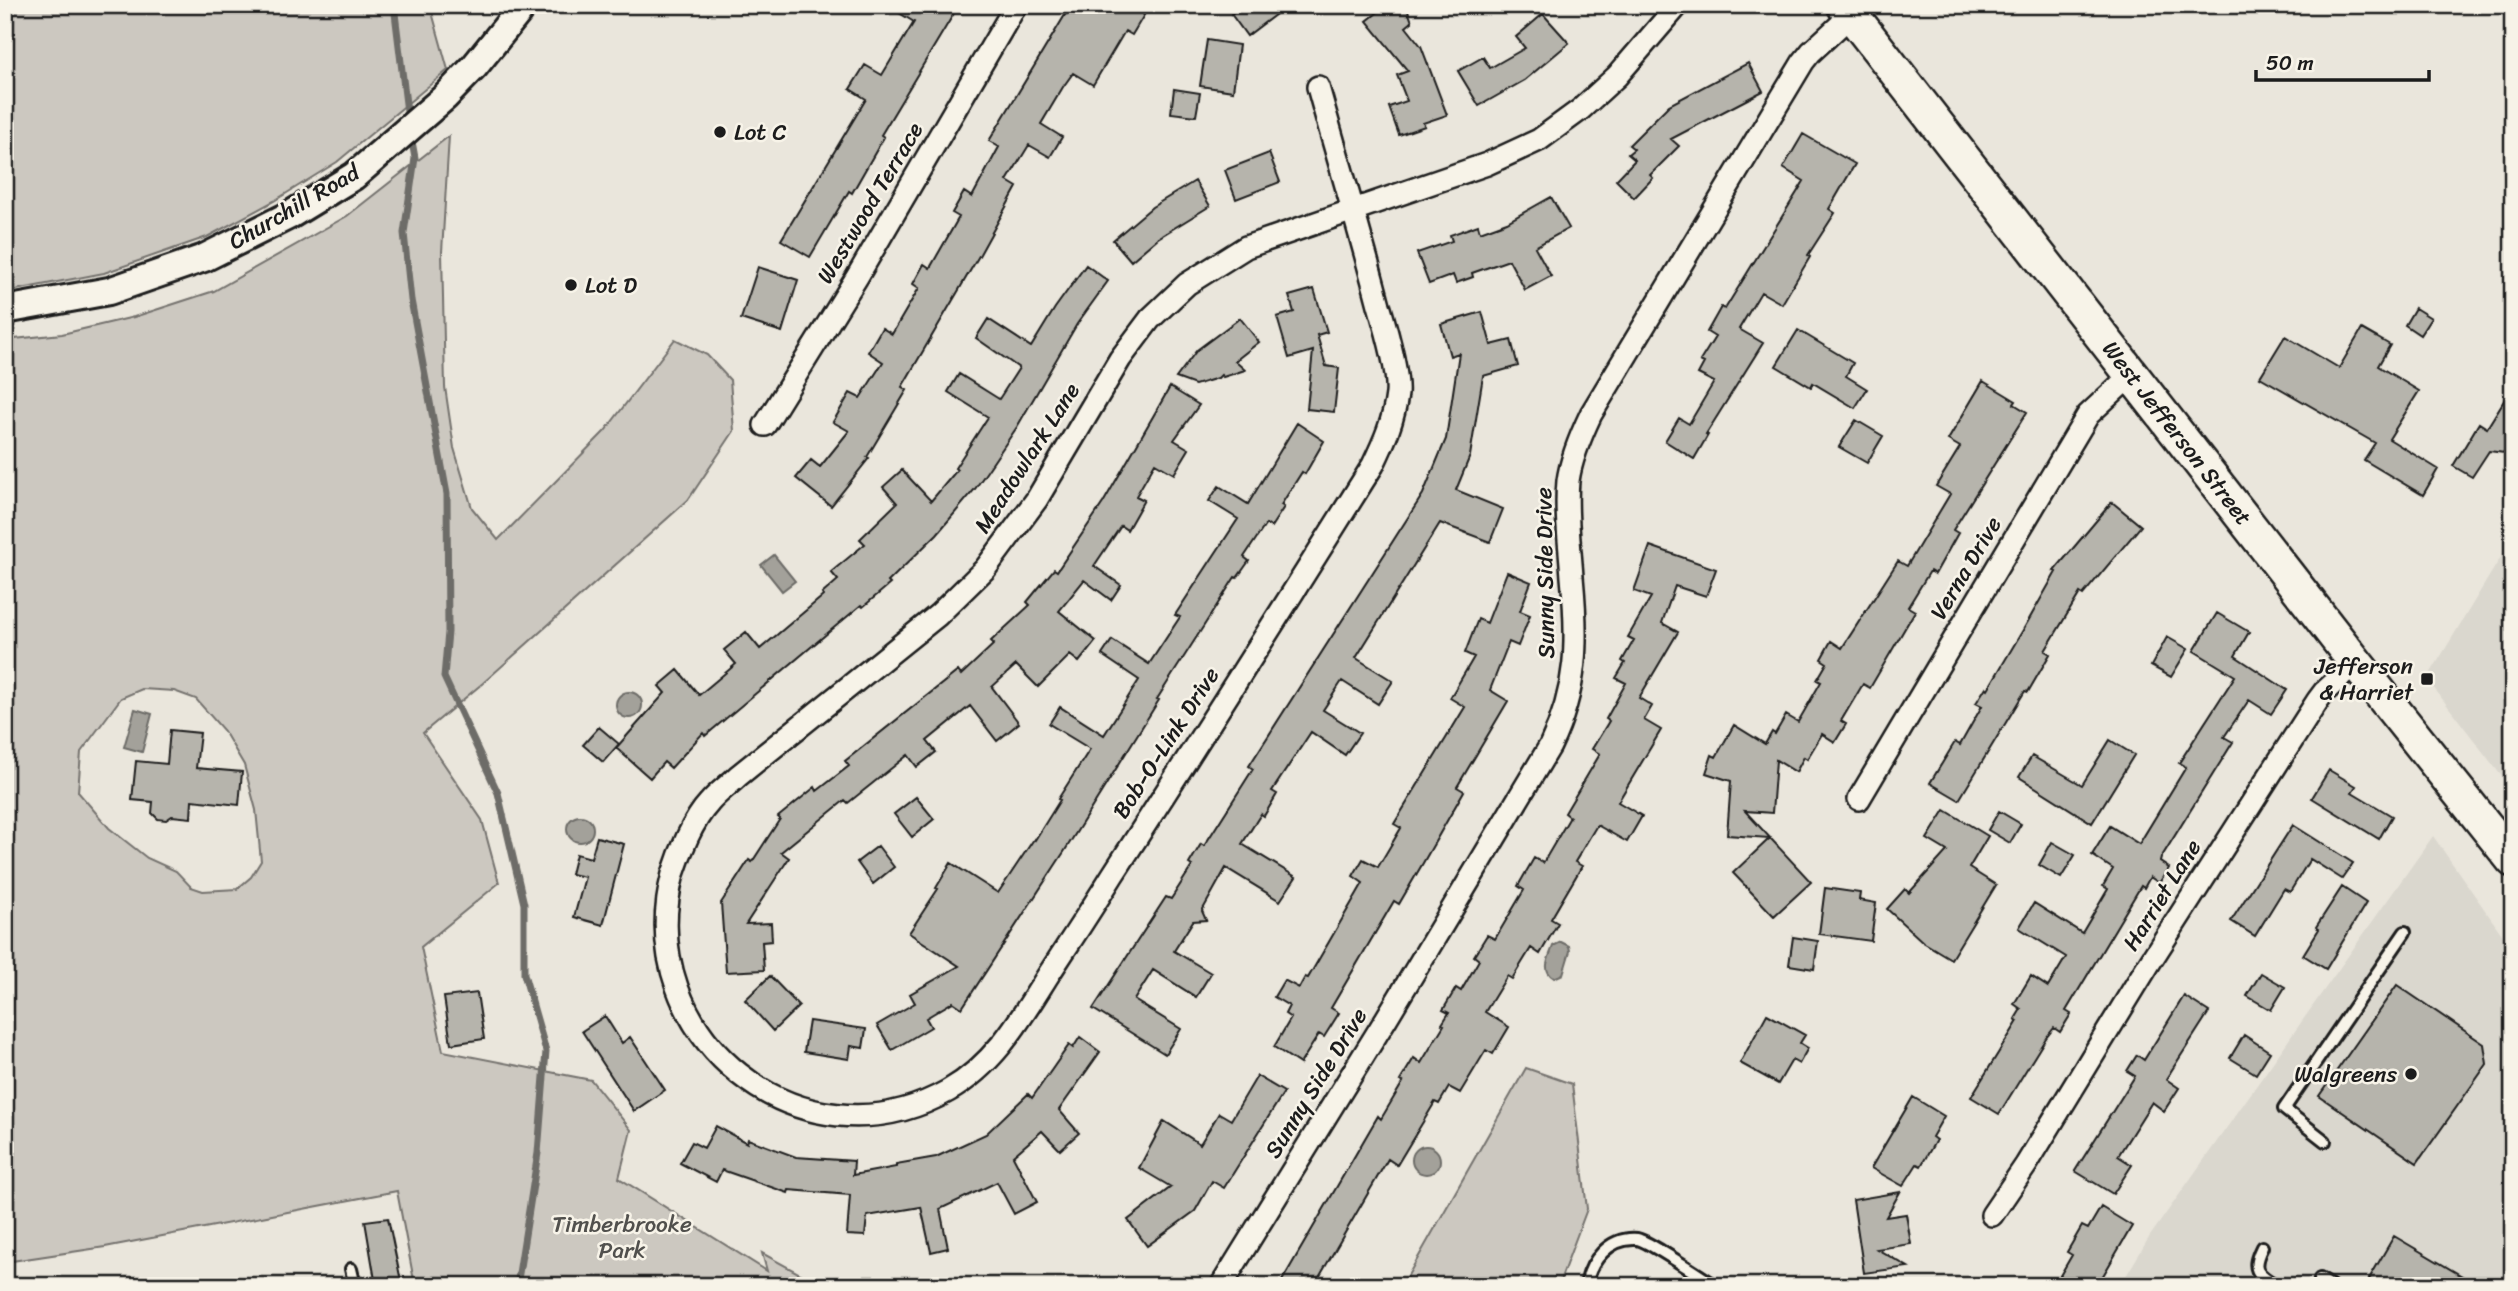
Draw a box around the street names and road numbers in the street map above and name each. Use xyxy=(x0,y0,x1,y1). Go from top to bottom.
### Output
street label: Westwood Terrace xyxy=(805,114,935,292)
street label: Churchill Road xyxy=(220,152,369,261)
street label: West Jefferson Street xyxy=(2091,331,2263,535)
street label: Meadowlark Lane xyxy=(963,374,1091,542)
street label: Sunny Side Drive xyxy=(1523,487,1567,659)
street label: Verna Drive xyxy=(1919,508,2013,628)
street label: Bob-O-Link Drive xyxy=(1101,658,1231,827)
street label: Harriet Lane xyxy=(2111,831,2213,959)
street label: Sunny Side Drive xyxy=(1253,999,1379,1167)

